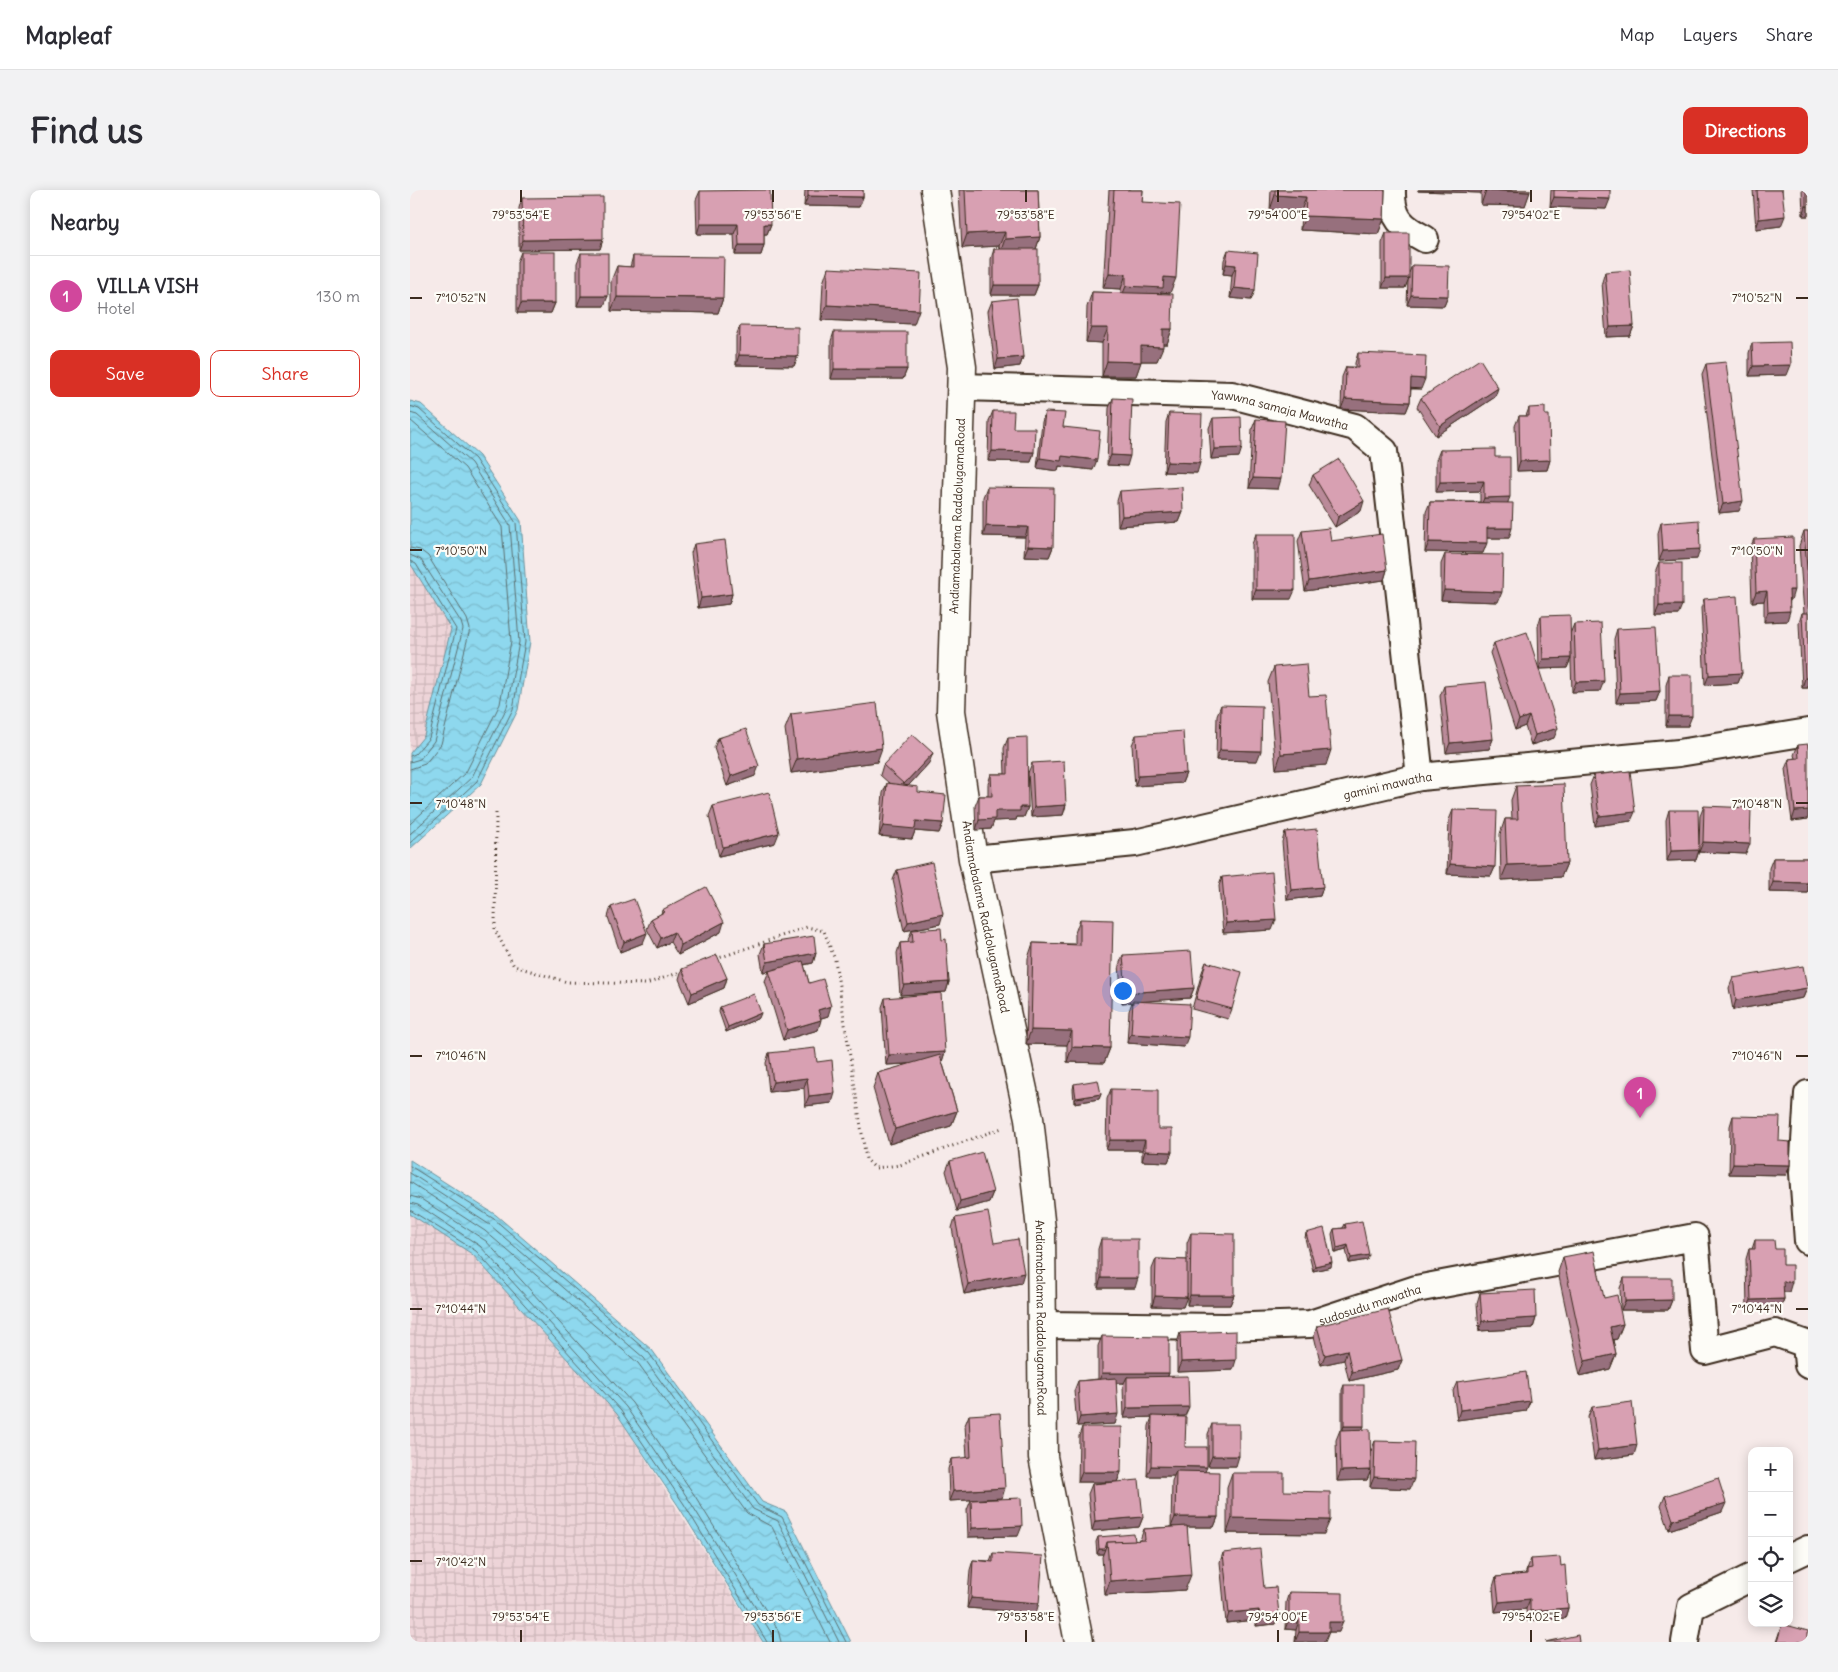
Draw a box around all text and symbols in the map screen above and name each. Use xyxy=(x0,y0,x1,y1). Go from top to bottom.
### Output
text: Mapleaf xyxy=(25,20,112,50)
text: Map xyxy=(1619,23,1654,46)
text: Layers xyxy=(1682,23,1738,46)
text: Share xyxy=(1766,23,1813,46)
button: Directions xyxy=(1683,107,1808,154)
text: Find us xyxy=(30,108,143,152)
text: 79°53'54"E xyxy=(492,207,550,222)
text: 79°53'56"E xyxy=(744,207,802,222)
text: 79°53'58"E xyxy=(997,207,1055,222)
text: 79°54'00"E xyxy=(1248,207,1308,222)
text: 79°54'02"E xyxy=(1502,207,1560,222)
text: Nearby xyxy=(50,209,120,236)
text: VILLA VISH xyxy=(97,274,199,298)
text: 1 xyxy=(63,286,69,306)
text: 130 m xyxy=(316,286,360,306)
text: 7°10'52"N xyxy=(436,290,486,305)
text: 7°10'52"N xyxy=(1732,290,1782,305)
text: Hotel xyxy=(97,298,135,318)
button: Save xyxy=(50,350,200,397)
button: Share xyxy=(210,350,360,397)
street label: Yawwna samaja Mawatha xyxy=(1211,387,1351,433)
street label: Andiamabalama RaddolugamaRoad xyxy=(946,418,968,614)
text: 7°10'50"N xyxy=(435,543,487,558)
text: 7°10'50"N xyxy=(1731,543,1783,558)
street label: gamini mawatha xyxy=(1342,768,1433,802)
text: 7°10'48"N xyxy=(436,796,486,811)
text: 7°10'48"N xyxy=(1732,796,1782,811)
street label: Andiamabalama RaddolugamaRoad xyxy=(960,820,1014,1014)
your location xyxy=(1110,978,1136,1004)
text: 7°10'46"N xyxy=(436,1048,486,1063)
text: 7°10'46"N xyxy=(1732,1048,1782,1063)
pin: 1 xyxy=(1624,1077,1656,1118)
street label: Andiamabalama RaddolugamaRoad xyxy=(1032,1219,1050,1416)
street label: sudosudu mawatha xyxy=(1317,1281,1422,1328)
text: 7°10'44"N xyxy=(436,1301,486,1316)
text: 7°10'44"N xyxy=(1732,1301,1782,1316)
map controls xyxy=(1748,1447,1793,1627)
button: + xyxy=(1748,1447,1793,1492)
button: − xyxy=(1748,1492,1793,1537)
button: locate xyxy=(1748,1537,1793,1582)
text: 7°10'42"N xyxy=(436,1554,486,1569)
button: layers xyxy=(1748,1582,1793,1627)
text: 79°53'54"E xyxy=(492,1609,550,1624)
text: 79°53'56"E xyxy=(744,1609,802,1624)
text: 79°53'58"E xyxy=(997,1609,1055,1624)
text: 79°54'00"E xyxy=(1248,1609,1308,1624)
text: 79°54'02"E xyxy=(1502,1609,1560,1624)

